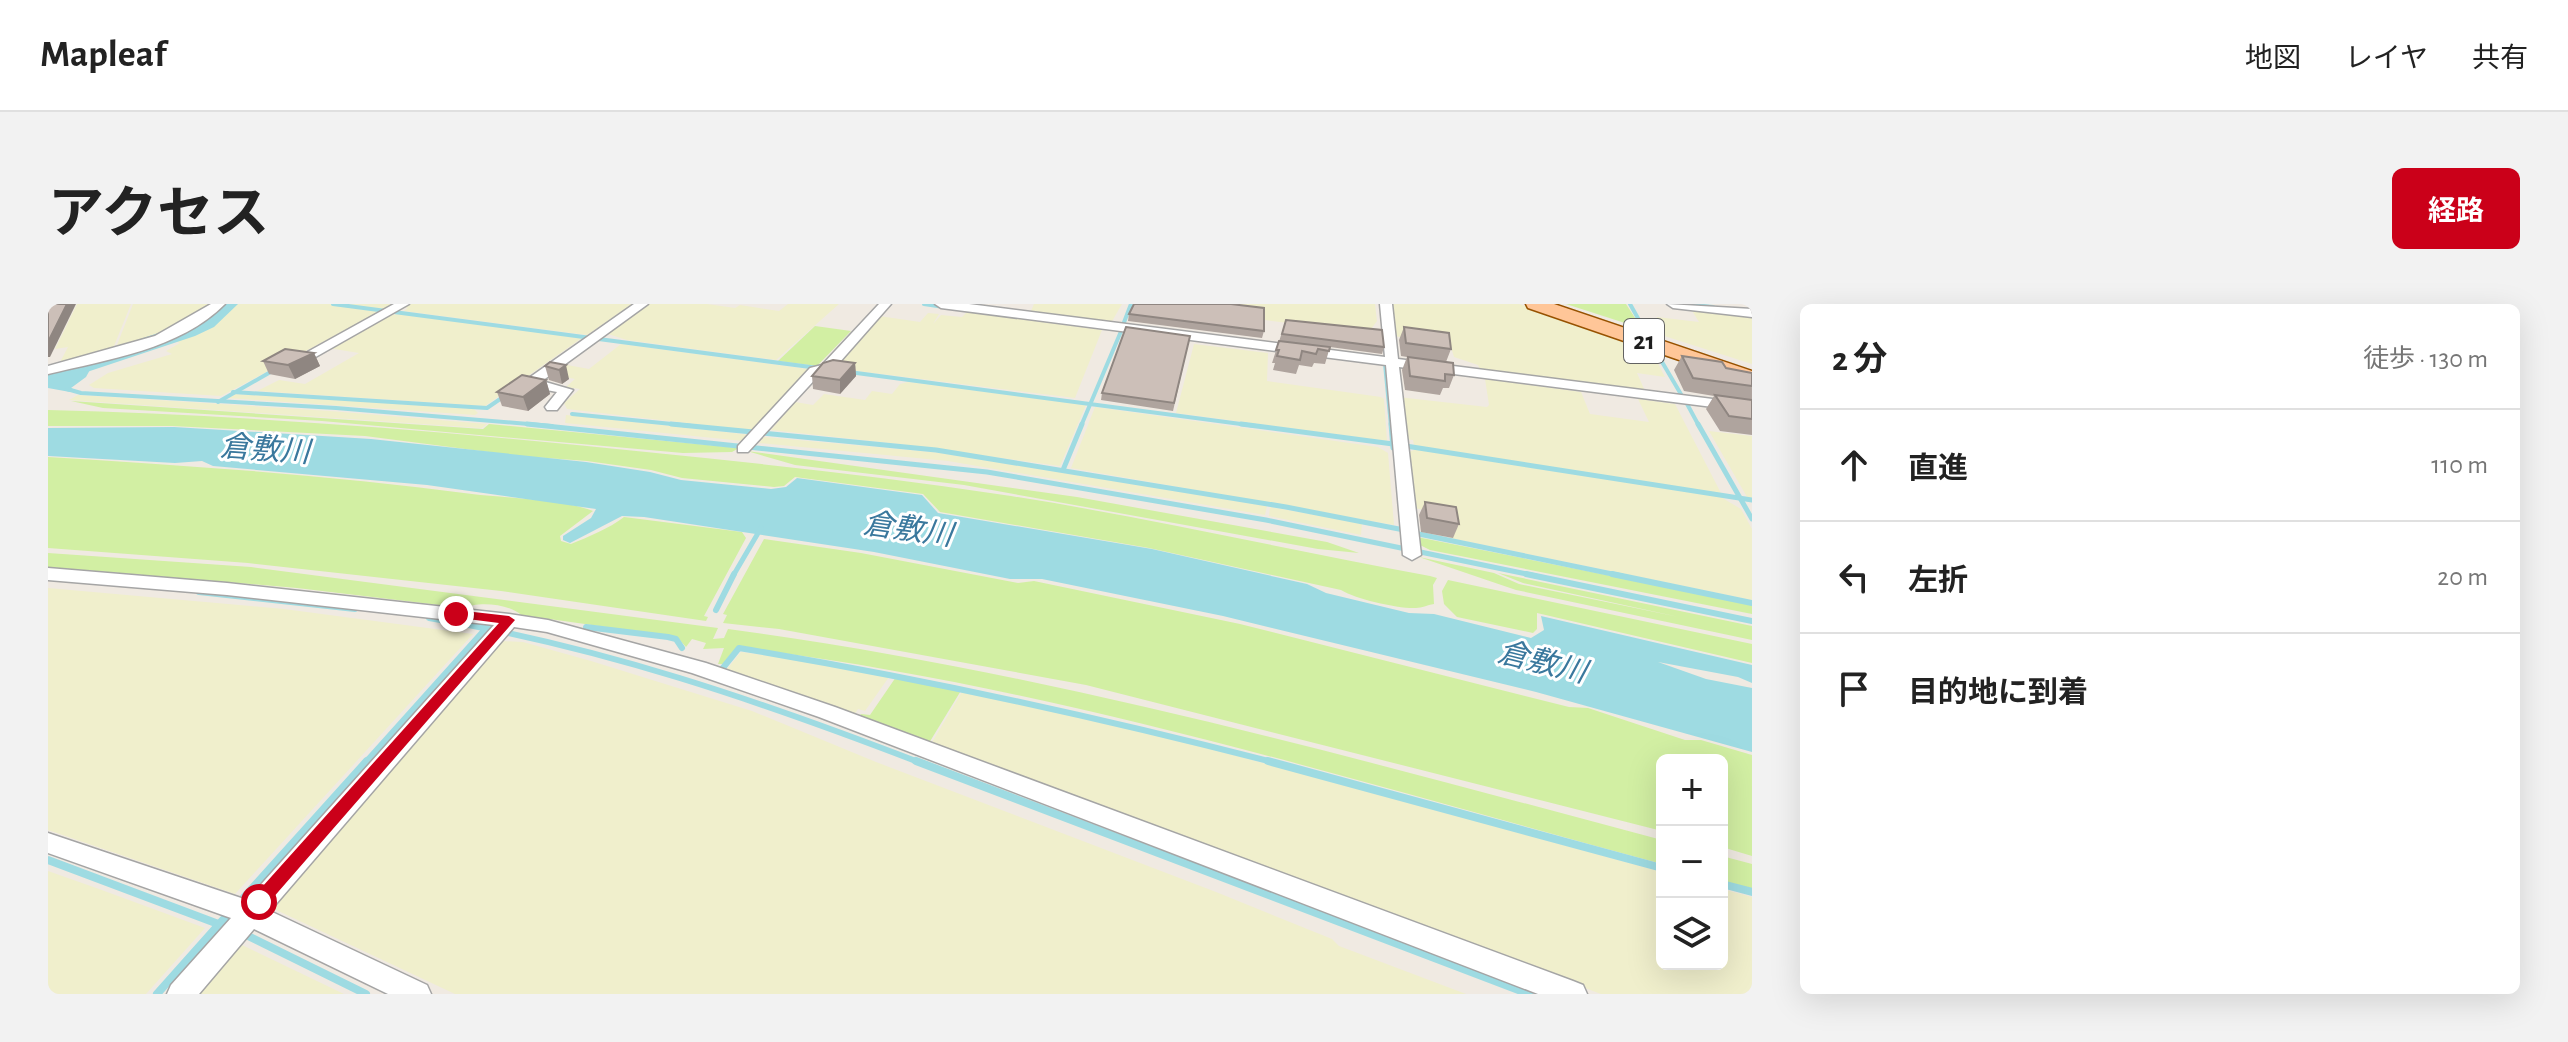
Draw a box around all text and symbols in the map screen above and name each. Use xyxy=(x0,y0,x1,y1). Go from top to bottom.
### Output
text: Mapleaf xyxy=(40,36,166,74)
text: 地図 xyxy=(2245,45,2301,73)
text: レイヤ xyxy=(2345,45,2428,73)
text: 共有 xyxy=(2472,45,2528,73)
button: 経路 xyxy=(2392,168,2520,249)
text: アクセス xyxy=(48,187,269,243)
road number: 21 xyxy=(1624,319,1664,363)
text: 2 分 xyxy=(1832,343,1887,377)
text: 徒歩 · 130 m xyxy=(2363,346,2488,372)
water label: 倉敷川 xyxy=(219,430,314,468)
icon: ahead xyxy=(1832,443,1876,487)
text: 110 m xyxy=(2431,452,2488,478)
text: 直進 xyxy=(1908,454,1968,484)
water label: 倉敷川 xyxy=(861,507,958,552)
icon: left xyxy=(1832,555,1876,599)
text: 20 m xyxy=(2437,564,2488,590)
text: 左折 xyxy=(1908,566,1968,596)
route end xyxy=(438,596,474,632)
water label: 倉敷川 xyxy=(1495,636,1593,689)
icon: arrive xyxy=(1832,667,1876,711)
text: 目的地に到着 xyxy=(1908,678,2088,708)
map controls xyxy=(1656,754,1728,970)
button: + xyxy=(1656,754,1728,826)
button: − xyxy=(1656,826,1728,898)
route start xyxy=(241,884,277,920)
button: layers xyxy=(1656,898,1728,970)

